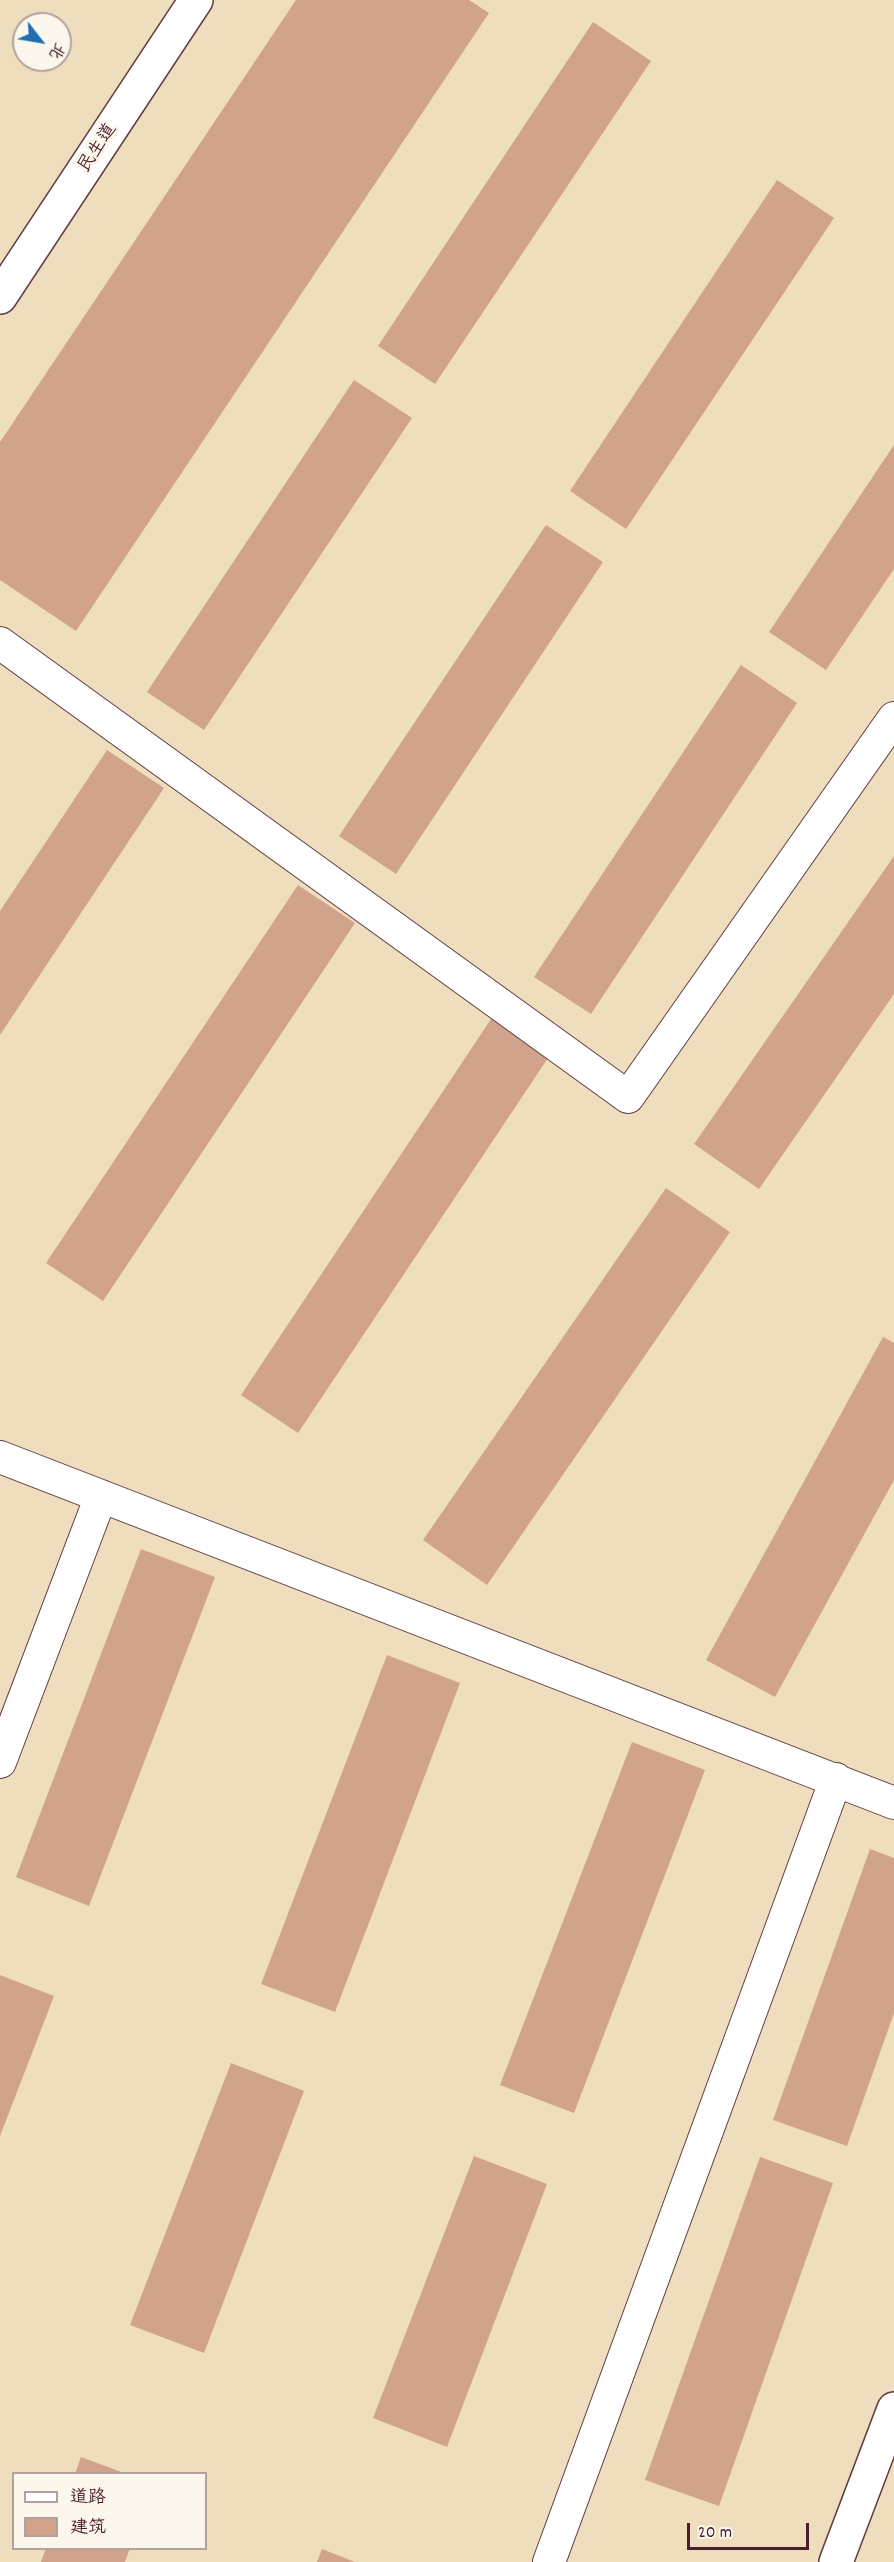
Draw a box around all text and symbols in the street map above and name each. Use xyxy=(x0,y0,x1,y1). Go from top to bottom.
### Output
north arrow xyxy=(12,12,72,72)
text: 北 xyxy=(42,38,70,63)
street label: 民生道 xyxy=(75,120,123,178)
legend xyxy=(12,2472,207,2550)
text: 道路 xyxy=(70,2486,106,2511)
scale bar xyxy=(690,2511,812,2549)
text: 建筑 xyxy=(70,2516,106,2541)
text: 20 m xyxy=(698,2521,732,2546)

